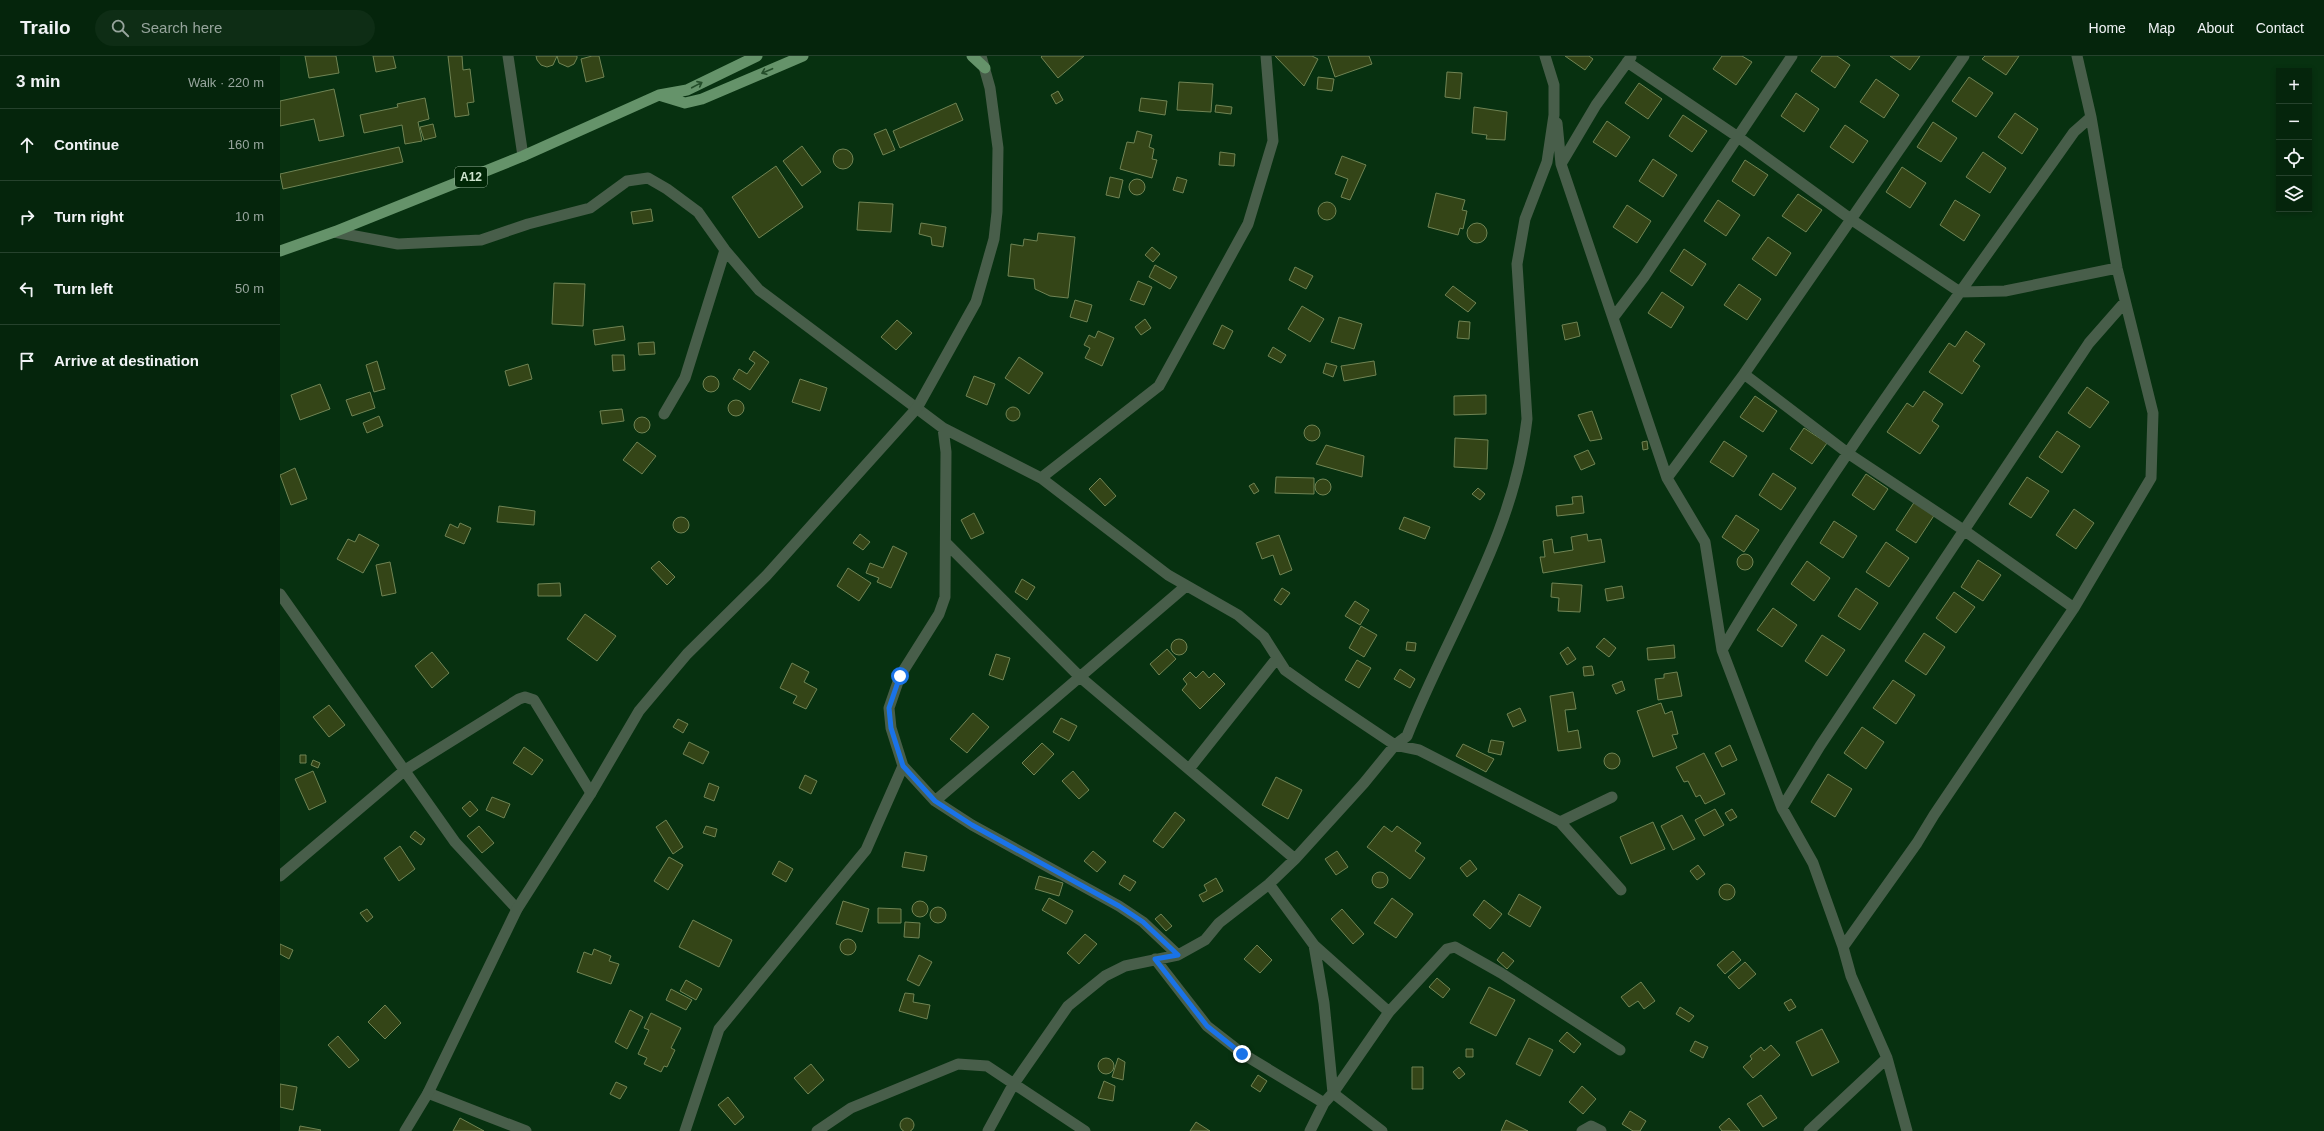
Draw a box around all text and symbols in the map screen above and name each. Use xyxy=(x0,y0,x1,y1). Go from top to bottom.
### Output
search box xyxy=(95,10,375,46)
text: Trailo xyxy=(20,17,71,38)
icon: search xyxy=(109,17,131,39)
text: Search here xyxy=(141,19,222,36)
text: Home xyxy=(2089,20,2126,36)
text: Map xyxy=(2148,20,2175,36)
text: About xyxy=(2197,20,2234,36)
text: Contact xyxy=(2256,20,2304,36)
one-way arrow xyxy=(762,67,774,75)
map controls xyxy=(2276,68,2312,212)
button: + xyxy=(2276,68,2312,104)
text: 3 min xyxy=(16,72,60,91)
text: Walk · 220 m xyxy=(188,75,264,90)
one-way arrow xyxy=(691,81,703,88)
button: − xyxy=(2276,104,2312,140)
icon: ahead xyxy=(16,134,38,156)
text: Continue xyxy=(54,136,119,153)
text: 160 m xyxy=(228,137,264,152)
button: locate xyxy=(2276,140,2312,176)
road number: A12 xyxy=(455,167,487,187)
button: layers xyxy=(2276,176,2312,212)
icon: right xyxy=(16,206,38,228)
text: Turn right xyxy=(54,208,124,225)
text: 10 m xyxy=(235,209,264,224)
icon: left xyxy=(16,278,38,300)
text: Turn left xyxy=(54,280,113,297)
text: 50 m xyxy=(235,281,264,296)
icon: arrive xyxy=(16,350,38,372)
text: Arrive at destination xyxy=(54,352,199,369)
route start xyxy=(891,667,909,685)
route end xyxy=(1233,1045,1251,1063)

